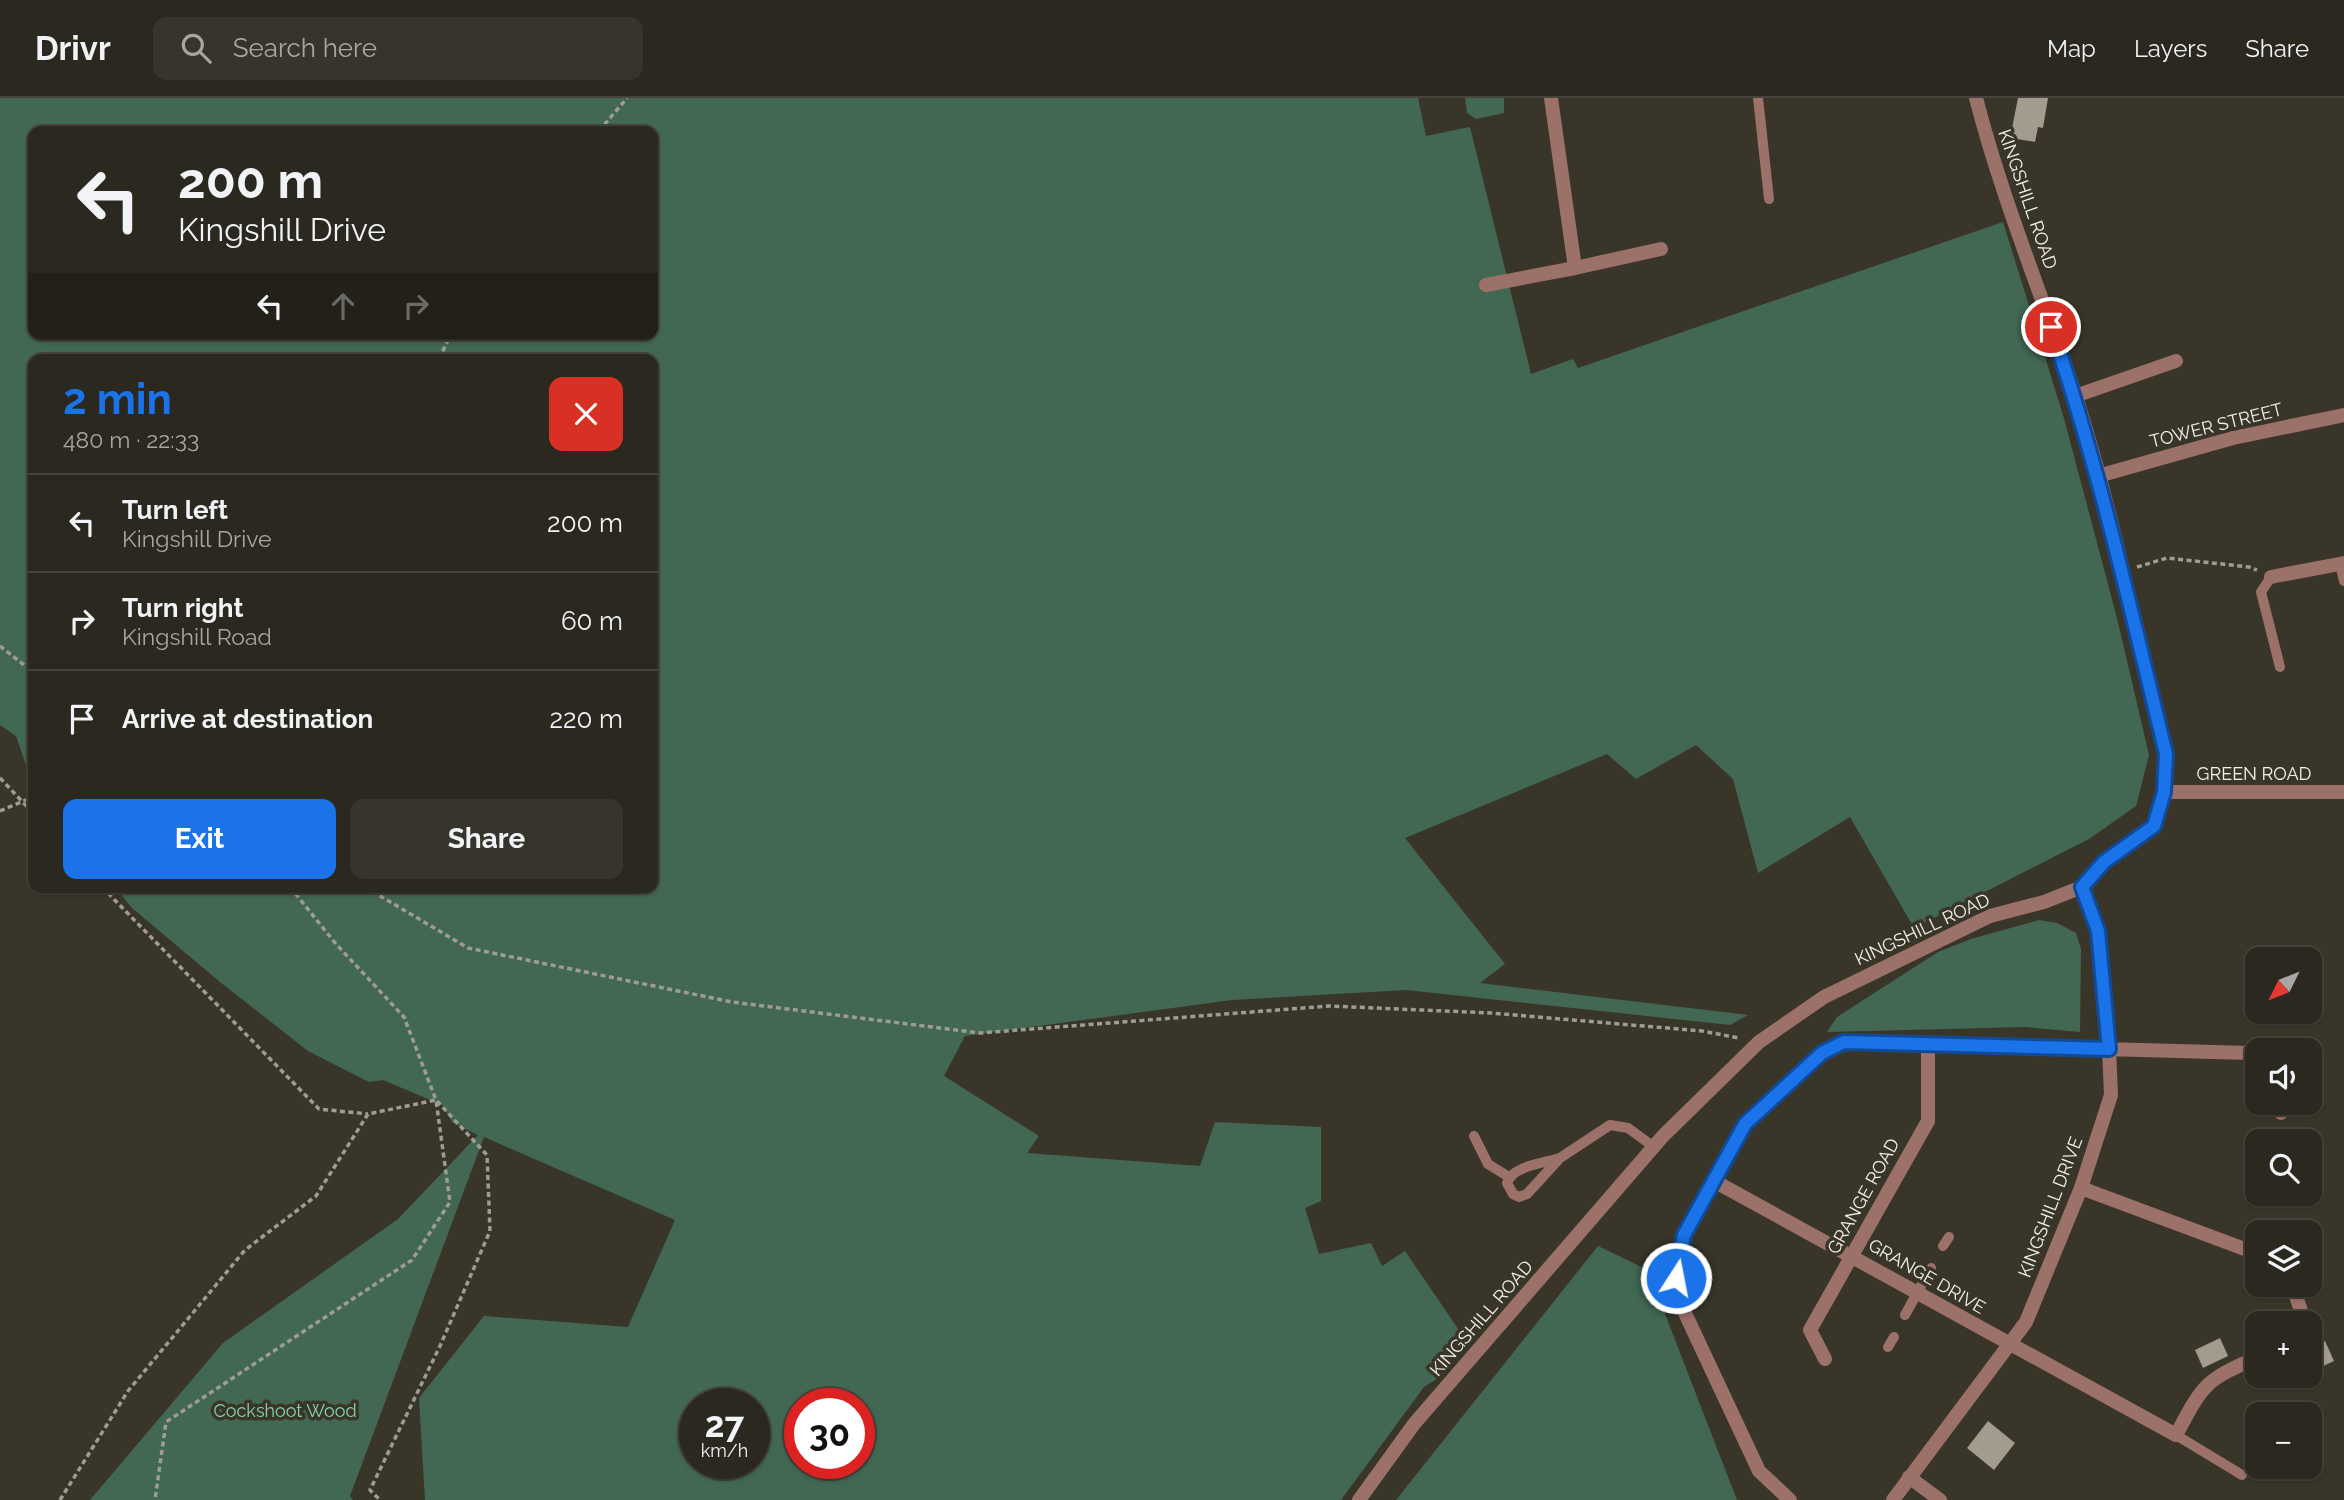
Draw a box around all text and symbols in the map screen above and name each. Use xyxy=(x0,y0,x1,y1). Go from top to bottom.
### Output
search box xyxy=(153,17,643,80)
text: Drivr xyxy=(35,29,111,68)
icon: search xyxy=(177,29,215,67)
text: Search here xyxy=(233,33,377,63)
text: Map xyxy=(2047,34,2096,63)
text: Layers xyxy=(2134,34,2207,63)
text: Share xyxy=(2245,34,2309,63)
street label: KINGSHILL ROAD xyxy=(1994,126,2062,272)
text: 200 m xyxy=(178,152,323,209)
icon: left xyxy=(63,154,154,245)
text: Kingshill Drive xyxy=(178,211,386,248)
icon: left xyxy=(251,287,289,325)
icon: ahead xyxy=(324,287,362,325)
icon: right xyxy=(397,287,435,325)
pin xyxy=(2021,297,2081,357)
icon: arrive xyxy=(2032,308,2070,346)
text: 2 min xyxy=(63,375,172,424)
button: close xyxy=(549,377,623,451)
street label: TOWER STREET xyxy=(2147,398,2285,452)
text: 480 m · 22:33 xyxy=(63,426,199,453)
text: Turn left xyxy=(122,495,228,525)
icon: left xyxy=(63,504,101,542)
text: 200 m xyxy=(547,508,623,538)
text: Kingshill Drive xyxy=(122,525,272,552)
text: Turn right xyxy=(122,593,243,623)
icon: right xyxy=(63,602,101,640)
text: 60 m xyxy=(561,606,623,636)
text: Kingshill Road xyxy=(122,623,272,650)
icon: arrive xyxy=(63,700,101,738)
text: Arrive at destination xyxy=(122,704,373,734)
text: 220 m xyxy=(549,704,623,734)
street label: GREEN ROAD xyxy=(2197,763,2312,784)
button: Exit xyxy=(63,799,336,879)
button: Share xyxy=(350,799,623,879)
street label: KINGSHILL ROAD xyxy=(1851,888,1993,969)
north arrow xyxy=(2245,947,2322,1024)
map controls xyxy=(2245,947,2322,1479)
button: sound xyxy=(2245,1038,2322,1115)
button: search xyxy=(2245,1129,2322,1206)
street label: GRANGE ROAD xyxy=(1823,1134,1904,1257)
street label: KINGSHILL DRIVE xyxy=(2014,1134,2086,1280)
button: layers xyxy=(2245,1220,2322,1297)
street label: GRANGE DRIVE xyxy=(1865,1234,1989,1318)
position arrow xyxy=(1639,1241,1713,1315)
street label: KINGSHILL ROAD xyxy=(1425,1256,1537,1380)
button: + xyxy=(2245,1311,2322,1388)
speed limit sign: 30 xyxy=(784,1388,875,1479)
park label: Cockshoot Wood xyxy=(213,1400,357,1421)
button: − xyxy=(2245,1402,2322,1479)
text: 27 xyxy=(705,1404,744,1445)
text: km/h xyxy=(701,1440,748,1461)

